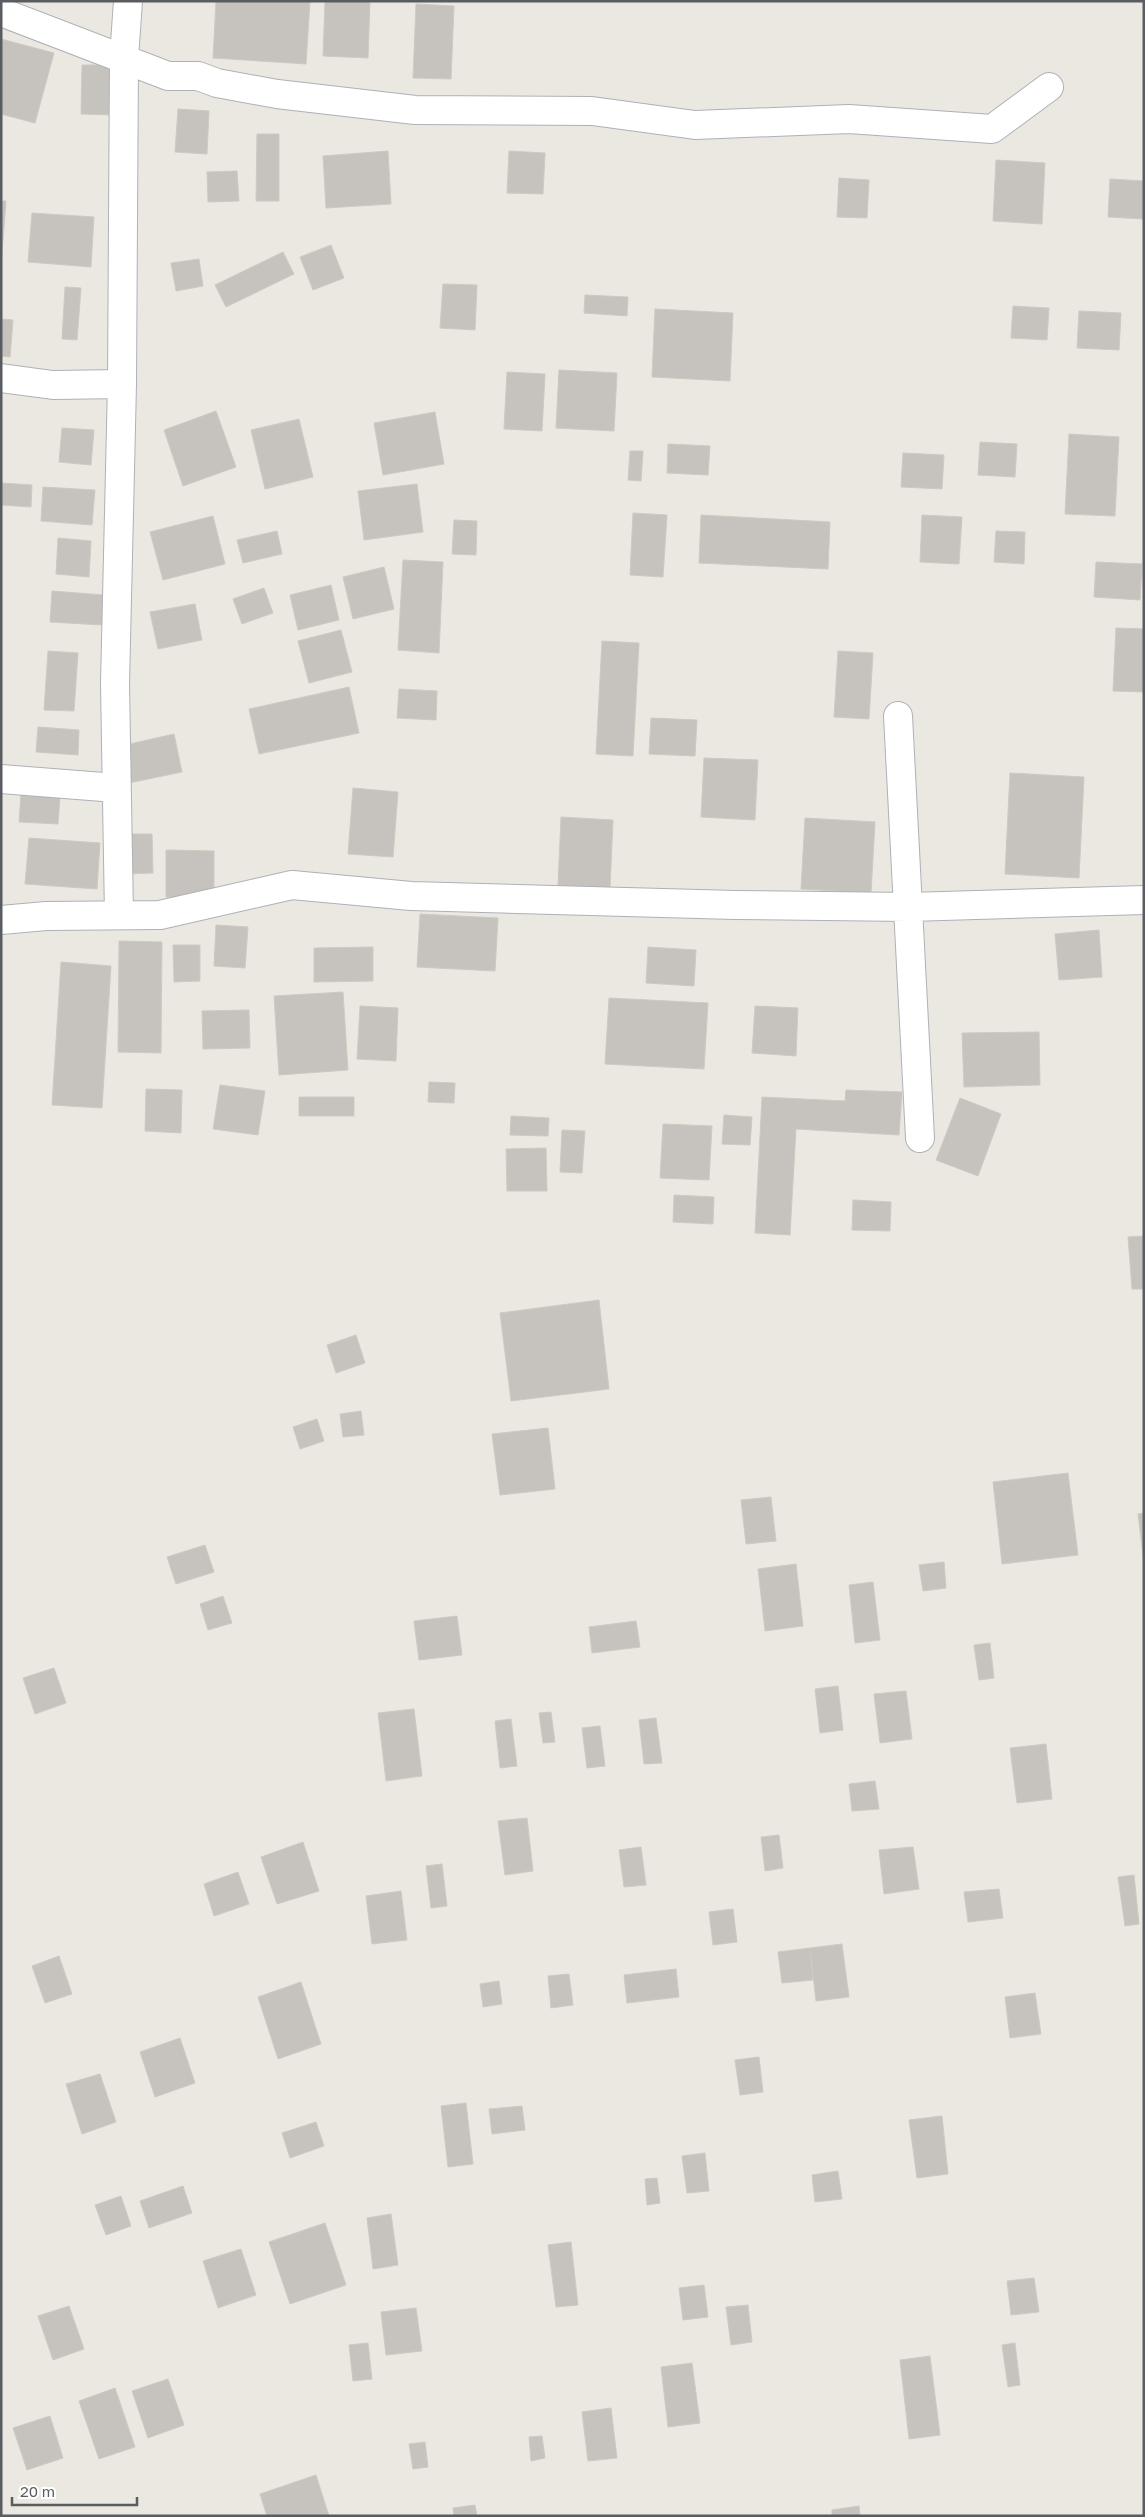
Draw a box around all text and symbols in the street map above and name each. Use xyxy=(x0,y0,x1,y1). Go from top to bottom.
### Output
scale bar xyxy=(12,2474,138,2506)
text: 20 m xyxy=(20,2482,55,2500)

